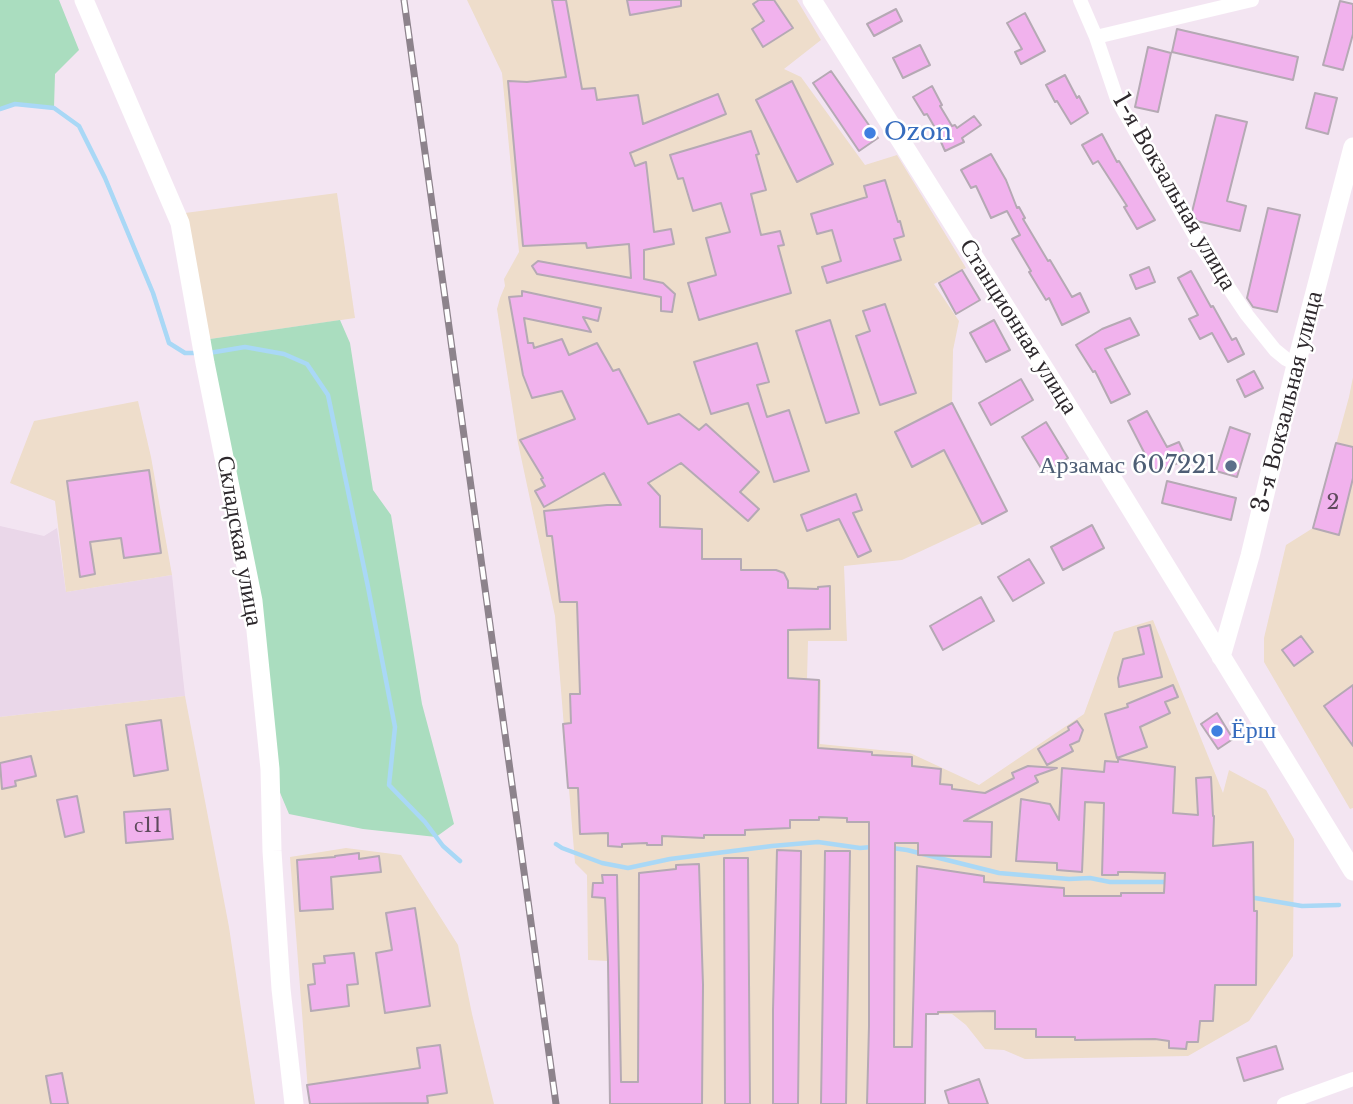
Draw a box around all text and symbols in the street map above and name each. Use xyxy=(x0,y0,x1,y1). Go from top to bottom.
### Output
street label: 1-я Вокзальная улица xyxy=(1106,88,1242,296)
place label: Ozon xyxy=(884,119,952,147)
marker: Ozon xyxy=(862,125,878,141)
street label: Станционная улица xyxy=(952,234,1084,420)
street label: 3-я Вокзальная улица xyxy=(1247,288,1329,516)
place label: Арзамас 607221 xyxy=(1039,452,1217,480)
street label: Складская улица xyxy=(210,454,268,628)
marker: Арзамас 607221 xyxy=(1223,458,1239,474)
house number: 2 xyxy=(1327,490,1339,516)
place label: Ёрш xyxy=(1231,717,1276,745)
marker: Ёрш xyxy=(1209,723,1225,739)
house number: с11 xyxy=(134,813,162,839)

